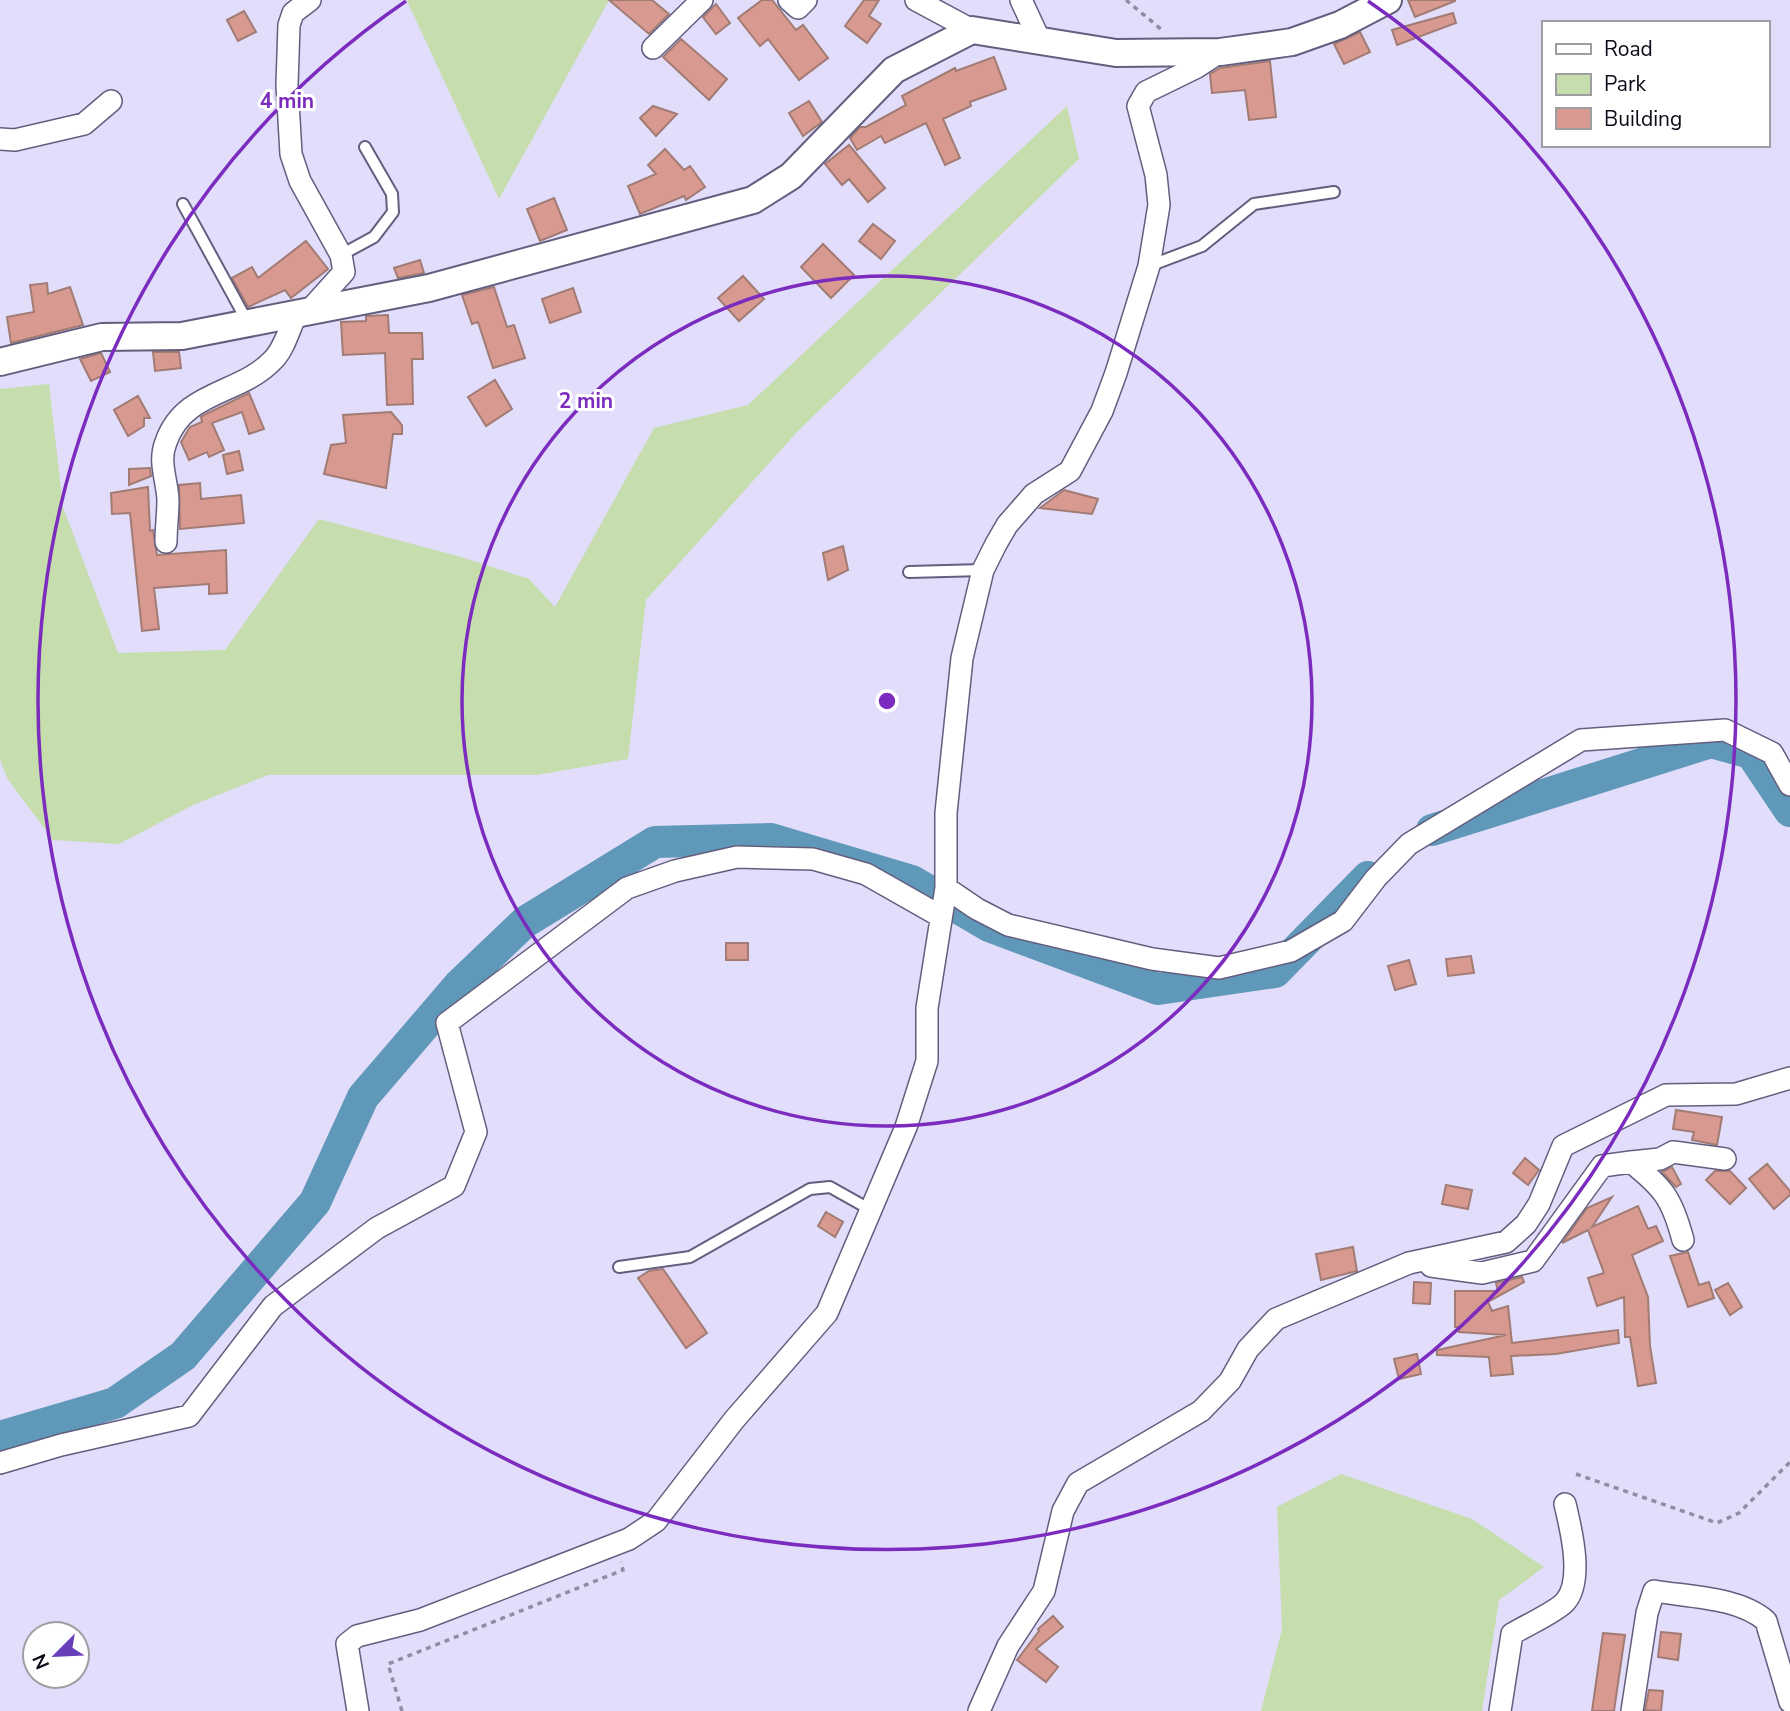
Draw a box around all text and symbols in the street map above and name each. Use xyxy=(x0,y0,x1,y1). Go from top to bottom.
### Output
legend xyxy=(1542,21,1769,147)
text: Road xyxy=(1604,35,1653,63)
text: Park xyxy=(1604,70,1646,98)
text: 4 min xyxy=(260,87,314,115)
text: Building xyxy=(1604,105,1682,133)
text: 2 min xyxy=(559,387,613,415)
centre of rings xyxy=(875,689,899,713)
north arrow xyxy=(21,1620,91,1690)
text: N xyxy=(27,1650,56,1673)

